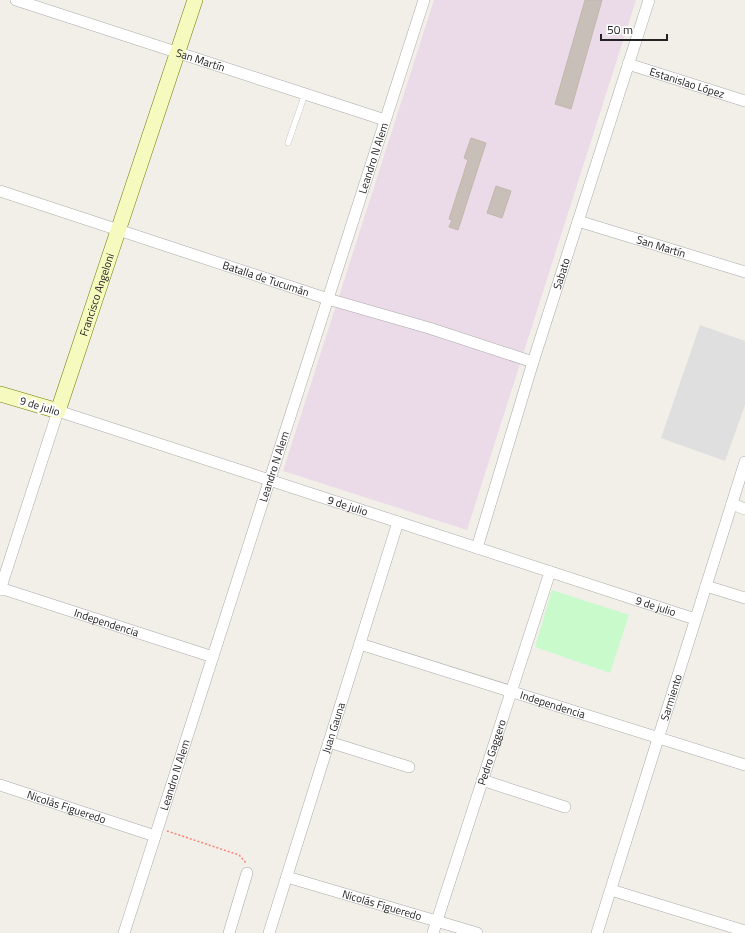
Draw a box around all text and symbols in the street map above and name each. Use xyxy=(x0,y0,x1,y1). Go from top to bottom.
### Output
scale bar xyxy=(601,16,667,42)
text: 50 m xyxy=(607,20,633,39)
street label: San Martín xyxy=(174,45,227,75)
street label: Estanislao López xyxy=(648,63,727,102)
street label: Leandro N Alem xyxy=(354,121,392,196)
street label: San Martín xyxy=(635,231,688,261)
street label: Francisco Angeloni xyxy=(75,251,118,338)
street label: Sabato xyxy=(549,256,574,292)
street label: Batalla de Tucumán xyxy=(220,257,312,300)
street label: 9 de julio xyxy=(18,392,62,420)
street label: Leandro N Alem xyxy=(255,429,293,504)
street label: 9 de julio xyxy=(326,492,370,520)
street label: 9 de julio xyxy=(634,592,678,620)
street label: Independencia xyxy=(72,605,142,641)
street label: Sarmiento xyxy=(656,672,686,723)
street label: Independencia xyxy=(518,687,588,722)
street label: Juan Gauna xyxy=(318,700,349,755)
street label: Pedro Gaggero xyxy=(473,717,510,787)
street label: Leandro N Alem xyxy=(156,737,194,813)
street label: Nicolás Figueredo xyxy=(25,786,108,827)
street label: Nicolás Figueredo xyxy=(340,886,424,924)

